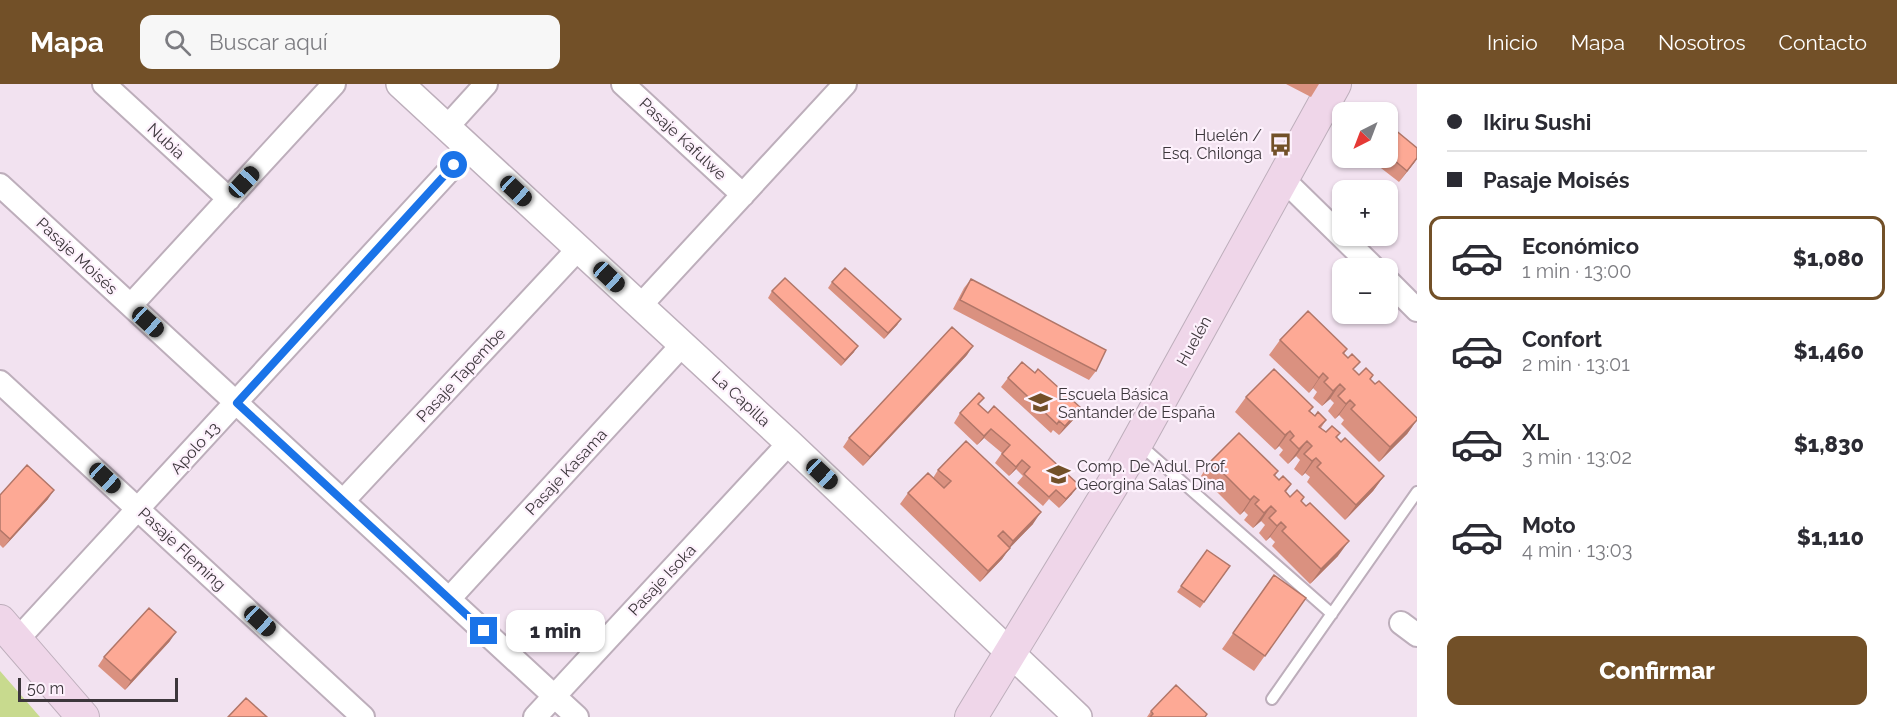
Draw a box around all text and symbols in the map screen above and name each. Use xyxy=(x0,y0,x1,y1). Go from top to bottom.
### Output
search box xyxy=(140,15,560,69)
text: Mapa xyxy=(30,26,104,59)
icon: search xyxy=(161,26,194,59)
text: Buscar aquí xyxy=(209,29,328,55)
text: Inicio xyxy=(1487,30,1538,55)
text: Mapa xyxy=(1571,30,1625,55)
text: Nosotros xyxy=(1658,30,1746,55)
text: Contacto xyxy=(1779,30,1867,55)
street label: Pasaje Kafulwe xyxy=(636,94,730,184)
north arrow xyxy=(1332,102,1398,168)
map controls xyxy=(1332,102,1398,324)
text: Ikiru Sushi xyxy=(1483,109,1591,135)
street label: Nubia xyxy=(143,119,189,163)
place label: Huelén / Esq. Chilonga xyxy=(1162,126,1262,163)
bus stop icon: Huelén / Esq. Chilonga xyxy=(1267,131,1293,157)
route start xyxy=(440,151,467,178)
car xyxy=(225,163,263,201)
text: Pasaje Moisés xyxy=(1483,167,1630,193)
car xyxy=(497,172,535,210)
button: + xyxy=(1332,180,1398,246)
street label: Pasaje Moisés xyxy=(33,214,122,299)
icon: car xyxy=(1450,231,1504,285)
text: Económico xyxy=(1522,233,1639,259)
text: $1,080 xyxy=(1793,245,1864,271)
car xyxy=(590,258,628,296)
button: − xyxy=(1332,258,1398,324)
text: 1 min · 13:00 xyxy=(1522,259,1632,283)
car xyxy=(129,303,167,341)
street label: Huelén xyxy=(1173,313,1215,369)
street label: Pasaje Tapembe xyxy=(413,324,509,426)
icon: car xyxy=(1450,324,1504,378)
text: Confort xyxy=(1522,326,1602,352)
text: $1,460 xyxy=(1794,338,1864,364)
text: 2 min · 13:01 xyxy=(1522,352,1630,376)
street label: La Capilla xyxy=(708,367,774,431)
place label: Escuela Básica Santander de España xyxy=(1058,385,1215,422)
school or university icon: Escuela Básica Santander de España xyxy=(1027,390,1053,416)
icon: car xyxy=(1450,417,1504,471)
street label: Apolo 13 xyxy=(167,418,223,478)
text: XL xyxy=(1522,419,1549,445)
street label: Pasaje Kasama xyxy=(521,425,611,519)
text: $1,830 xyxy=(1794,431,1864,457)
text: 3 min · 13:02 xyxy=(1522,445,1632,469)
car xyxy=(803,455,841,493)
place label: Comp. De Adul. Prof. Georgina Salas Dina xyxy=(1077,457,1228,494)
car xyxy=(86,459,124,497)
school or university icon: Comp. De Adul. Prof. Georgina Salas Dina xyxy=(1046,462,1072,488)
street label: Pasaje Fleming xyxy=(134,504,230,594)
icon: car xyxy=(1450,510,1504,564)
text: Moto xyxy=(1522,512,1576,538)
text: $1,110 xyxy=(1797,524,1864,550)
text: 4 min · 13:03 xyxy=(1522,538,1632,562)
street label: Pasaje Isoka xyxy=(624,540,700,620)
car xyxy=(241,602,279,640)
callout: 1 min xyxy=(505,610,604,652)
route end xyxy=(470,617,497,644)
text: 1 min xyxy=(530,619,581,643)
button: Confirmar xyxy=(1447,636,1867,705)
scale bar xyxy=(18,675,178,702)
text: 50 m xyxy=(27,679,64,698)

